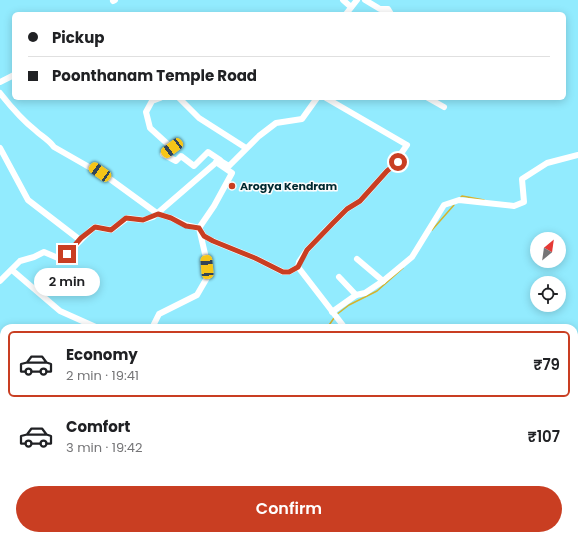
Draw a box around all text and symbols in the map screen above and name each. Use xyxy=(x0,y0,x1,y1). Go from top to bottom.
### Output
text: Pickup xyxy=(52,27,104,48)
text: Poonthanam Temple Road xyxy=(52,65,257,86)
car xyxy=(159,136,185,160)
route start xyxy=(389,153,407,171)
car xyxy=(87,160,113,184)
place label: Arogya Kendram xyxy=(240,178,338,194)
marker: Arogya Kendram xyxy=(227,181,237,191)
north arrow xyxy=(530,232,566,268)
map controls xyxy=(530,232,566,312)
route end xyxy=(58,245,76,263)
car xyxy=(200,255,214,279)
callout: 2 min xyxy=(34,268,100,296)
text: 2 min xyxy=(49,272,85,291)
button: locate xyxy=(530,276,566,312)
text: Economy xyxy=(66,344,138,365)
icon: car xyxy=(18,346,54,382)
text: ₹79 xyxy=(533,354,560,375)
text: 2 min · 19:41 xyxy=(66,366,139,385)
text: Comfort xyxy=(66,416,130,437)
icon: car xyxy=(18,418,54,454)
text: ₹107 xyxy=(527,426,560,447)
text: 3 min · 19:42 xyxy=(66,438,143,457)
button: Confirm xyxy=(16,486,562,532)

